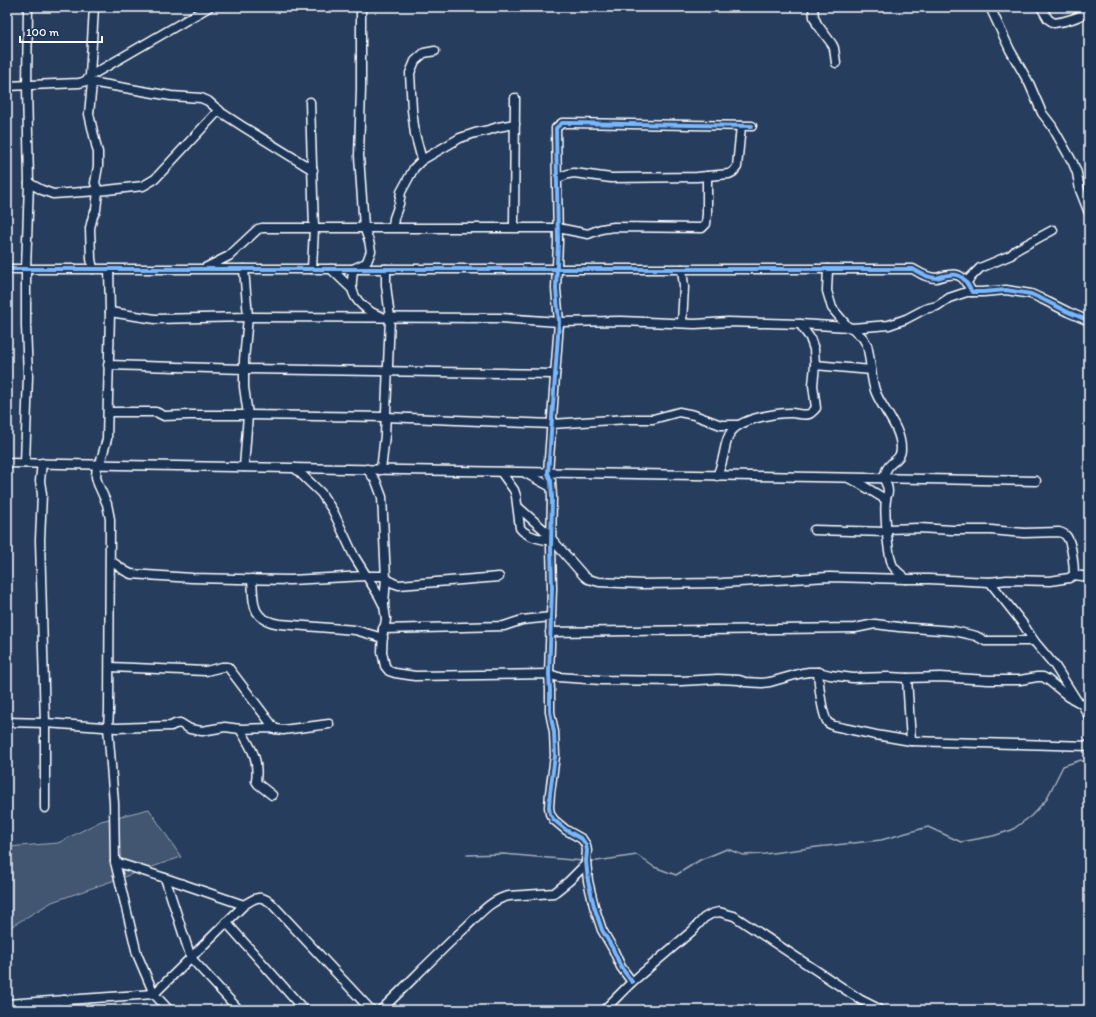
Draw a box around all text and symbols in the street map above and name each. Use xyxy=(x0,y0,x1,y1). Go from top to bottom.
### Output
scale bar xyxy=(20,18,102,44)
text: 100 m xyxy=(26,25,59,39)

